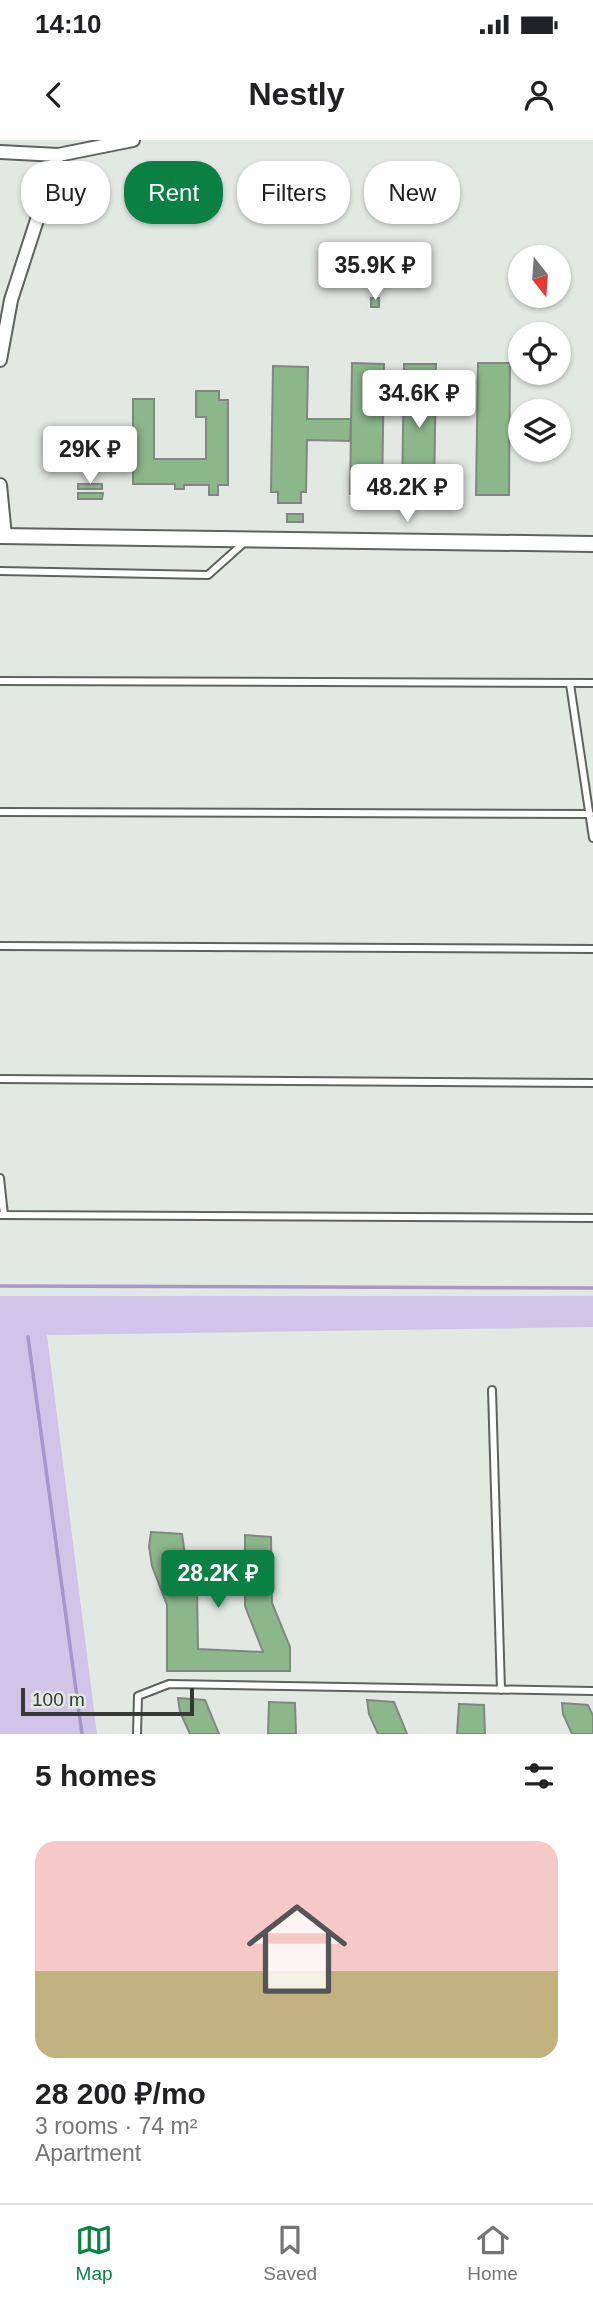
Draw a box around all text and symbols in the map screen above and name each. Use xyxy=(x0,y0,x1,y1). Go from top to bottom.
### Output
text: 14:10 xyxy=(35,9,102,39)
icon: back xyxy=(35,76,73,114)
text: Nestly xyxy=(248,76,345,112)
icon: person xyxy=(520,76,558,114)
chip: Buy xyxy=(21,161,110,224)
chip: Rent xyxy=(124,161,223,224)
chip: Filters xyxy=(237,161,350,224)
chip: New xyxy=(364,161,460,224)
pin: 35.9K ₽ xyxy=(310,242,440,302)
north arrow xyxy=(508,245,570,308)
map controls xyxy=(508,245,571,462)
text: 35.9K ₽ xyxy=(334,252,416,278)
button: locate xyxy=(508,322,571,385)
pin: 34.6K ₽ xyxy=(354,370,484,430)
text: 34.6K ₽ xyxy=(378,380,460,406)
button: layers xyxy=(508,399,571,462)
pin: 29K ₽ xyxy=(41,426,139,486)
text: 29K ₽ xyxy=(59,436,121,462)
pin: 48.2K ₽ xyxy=(342,464,472,524)
text: 48.2K ₽ xyxy=(366,474,448,500)
pin: 28.2K ₽ xyxy=(153,1550,283,1610)
text: 28.2K ₽ xyxy=(177,1560,259,1586)
scale bar xyxy=(21,1685,194,1717)
text: 100 m xyxy=(32,1689,85,1710)
icon: filters xyxy=(520,1757,558,1795)
text: 5 homes xyxy=(35,1759,157,1792)
icon: home xyxy=(234,1886,360,2012)
text: 28 200 ₽/mo xyxy=(35,2077,206,2110)
text: 3 rooms · 74 m² xyxy=(35,2113,197,2139)
text: Apartment xyxy=(35,2140,141,2166)
tab: Map xyxy=(75,2221,113,2285)
tab: Saved xyxy=(263,2221,317,2285)
tab: Home xyxy=(467,2221,518,2285)

